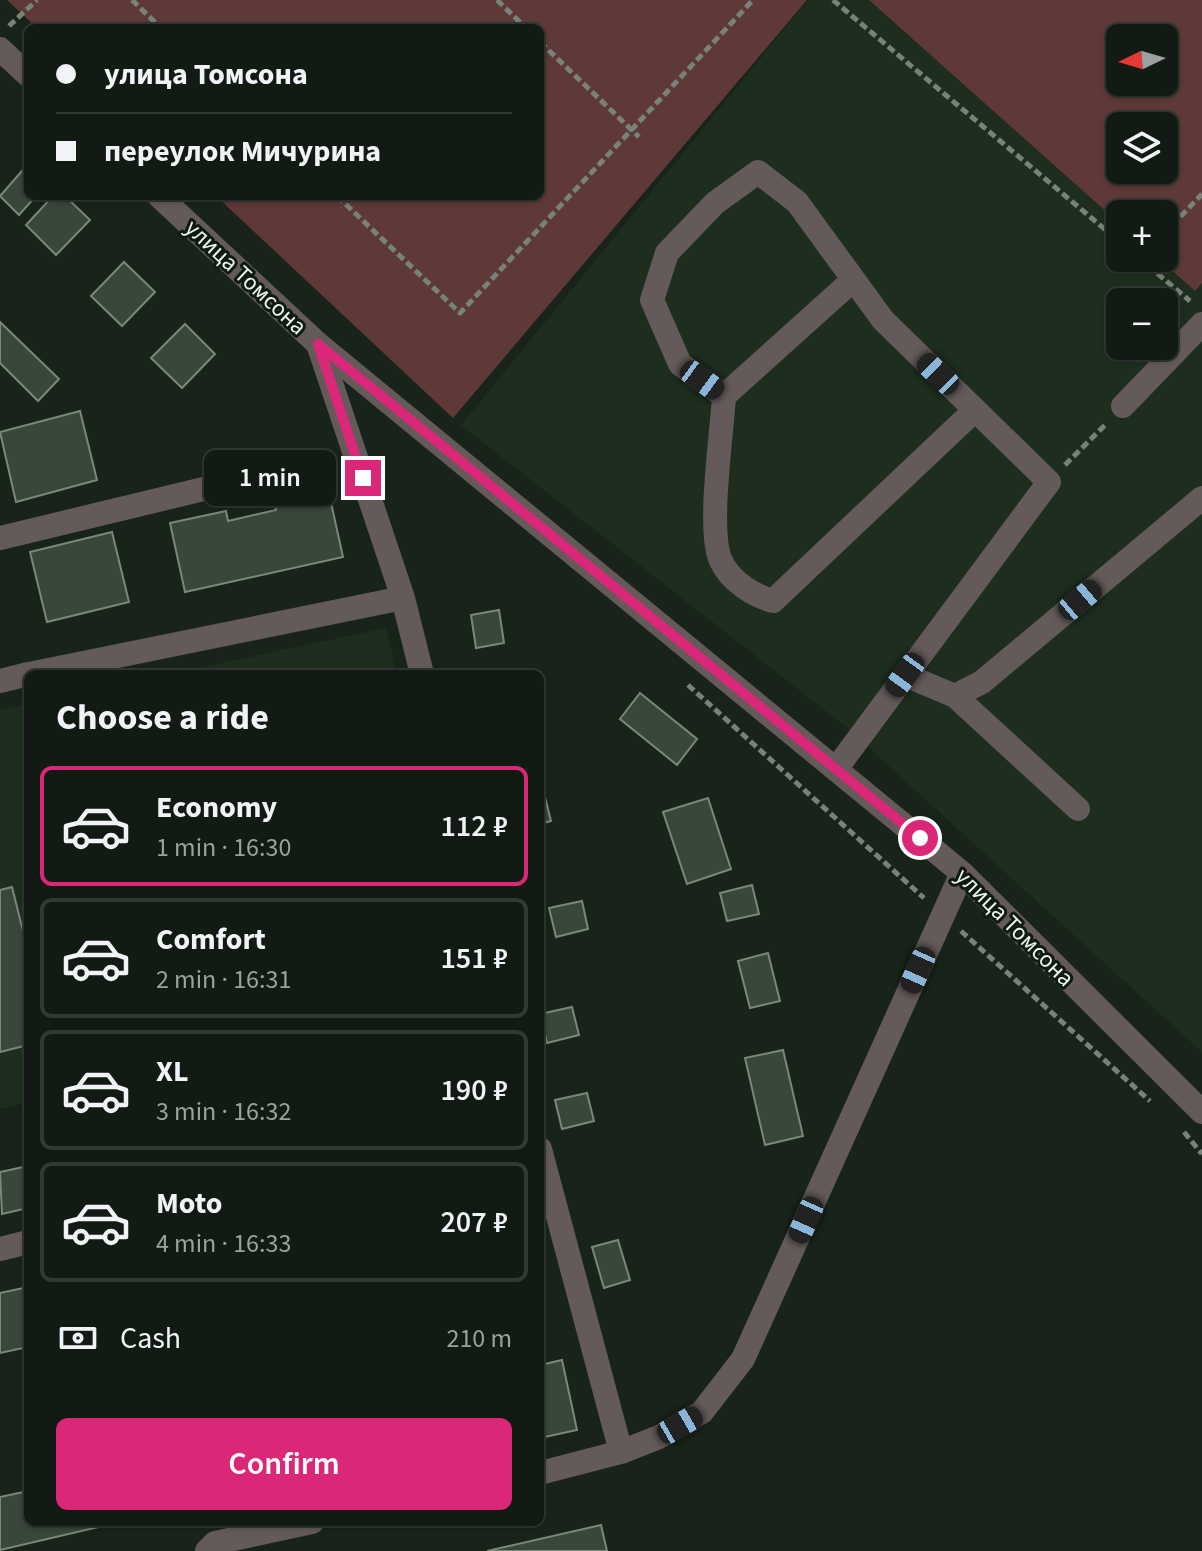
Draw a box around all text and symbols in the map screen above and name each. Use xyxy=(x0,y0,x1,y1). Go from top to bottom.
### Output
north arrow xyxy=(1106,24,1178,96)
map controls xyxy=(1106,24,1178,360)
text: улица Томсона xyxy=(104,53,308,96)
button: layers xyxy=(1106,112,1178,184)
text: переулок Мичурина xyxy=(104,130,381,173)
button: + xyxy=(1106,200,1178,272)
street label: улица Томсона xyxy=(177,211,315,343)
button: − xyxy=(1106,288,1178,360)
car xyxy=(912,349,964,399)
car xyxy=(676,356,728,404)
callout: 1 min xyxy=(203,450,335,506)
text: 1 min xyxy=(239,459,301,496)
route end xyxy=(345,460,381,496)
car xyxy=(1054,575,1106,625)
car xyxy=(881,649,929,701)
text: Choose a ride xyxy=(56,692,269,743)
text: Economy xyxy=(156,786,277,829)
icon: car xyxy=(60,790,132,862)
text: 112 ₽ xyxy=(440,805,508,848)
route start xyxy=(902,820,938,856)
text: 1 min · 16:30 xyxy=(156,829,291,866)
street label: улица Томсона xyxy=(947,860,1082,995)
text: Comfort xyxy=(156,918,266,961)
icon: car xyxy=(60,922,132,994)
text: 151 ₽ xyxy=(440,937,508,980)
car xyxy=(897,943,939,997)
text: 2 min · 16:31 xyxy=(156,961,291,998)
text: XL xyxy=(156,1050,189,1093)
icon: car xyxy=(60,1054,132,1126)
text: 190 ₽ xyxy=(440,1069,508,1112)
text: 3 min · 16:32 xyxy=(156,1093,291,1130)
text: Moto xyxy=(156,1182,222,1225)
icon: car xyxy=(60,1186,132,1258)
car xyxy=(785,1193,827,1247)
text: 207 ₽ xyxy=(440,1201,508,1244)
text: 4 min · 16:33 xyxy=(156,1225,291,1262)
icon: cash xyxy=(56,1316,100,1360)
text: Cash xyxy=(120,1317,181,1360)
text: 210 m xyxy=(446,1320,512,1357)
car xyxy=(653,1403,707,1447)
button: Confirm xyxy=(56,1418,512,1510)

